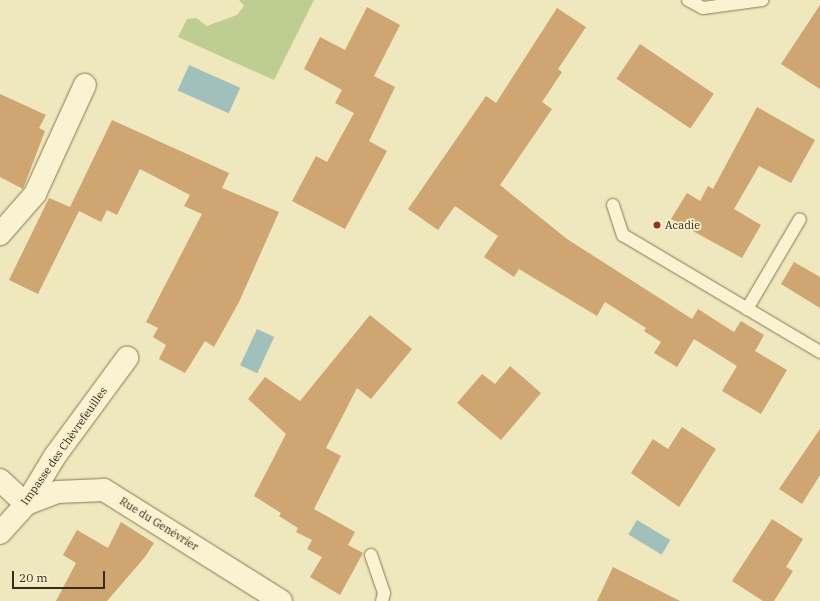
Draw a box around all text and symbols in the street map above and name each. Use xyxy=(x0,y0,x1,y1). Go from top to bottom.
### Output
place label: Acadie xyxy=(665,218,700,232)
marker: Acadie xyxy=(652,220,662,230)
street label: Impasse des Chèvrefeuilles xyxy=(18,384,110,508)
street label: Rue du Genévrier xyxy=(117,494,201,554)
scale bar xyxy=(14,563,107,589)
text: 20 m xyxy=(19,570,48,585)

